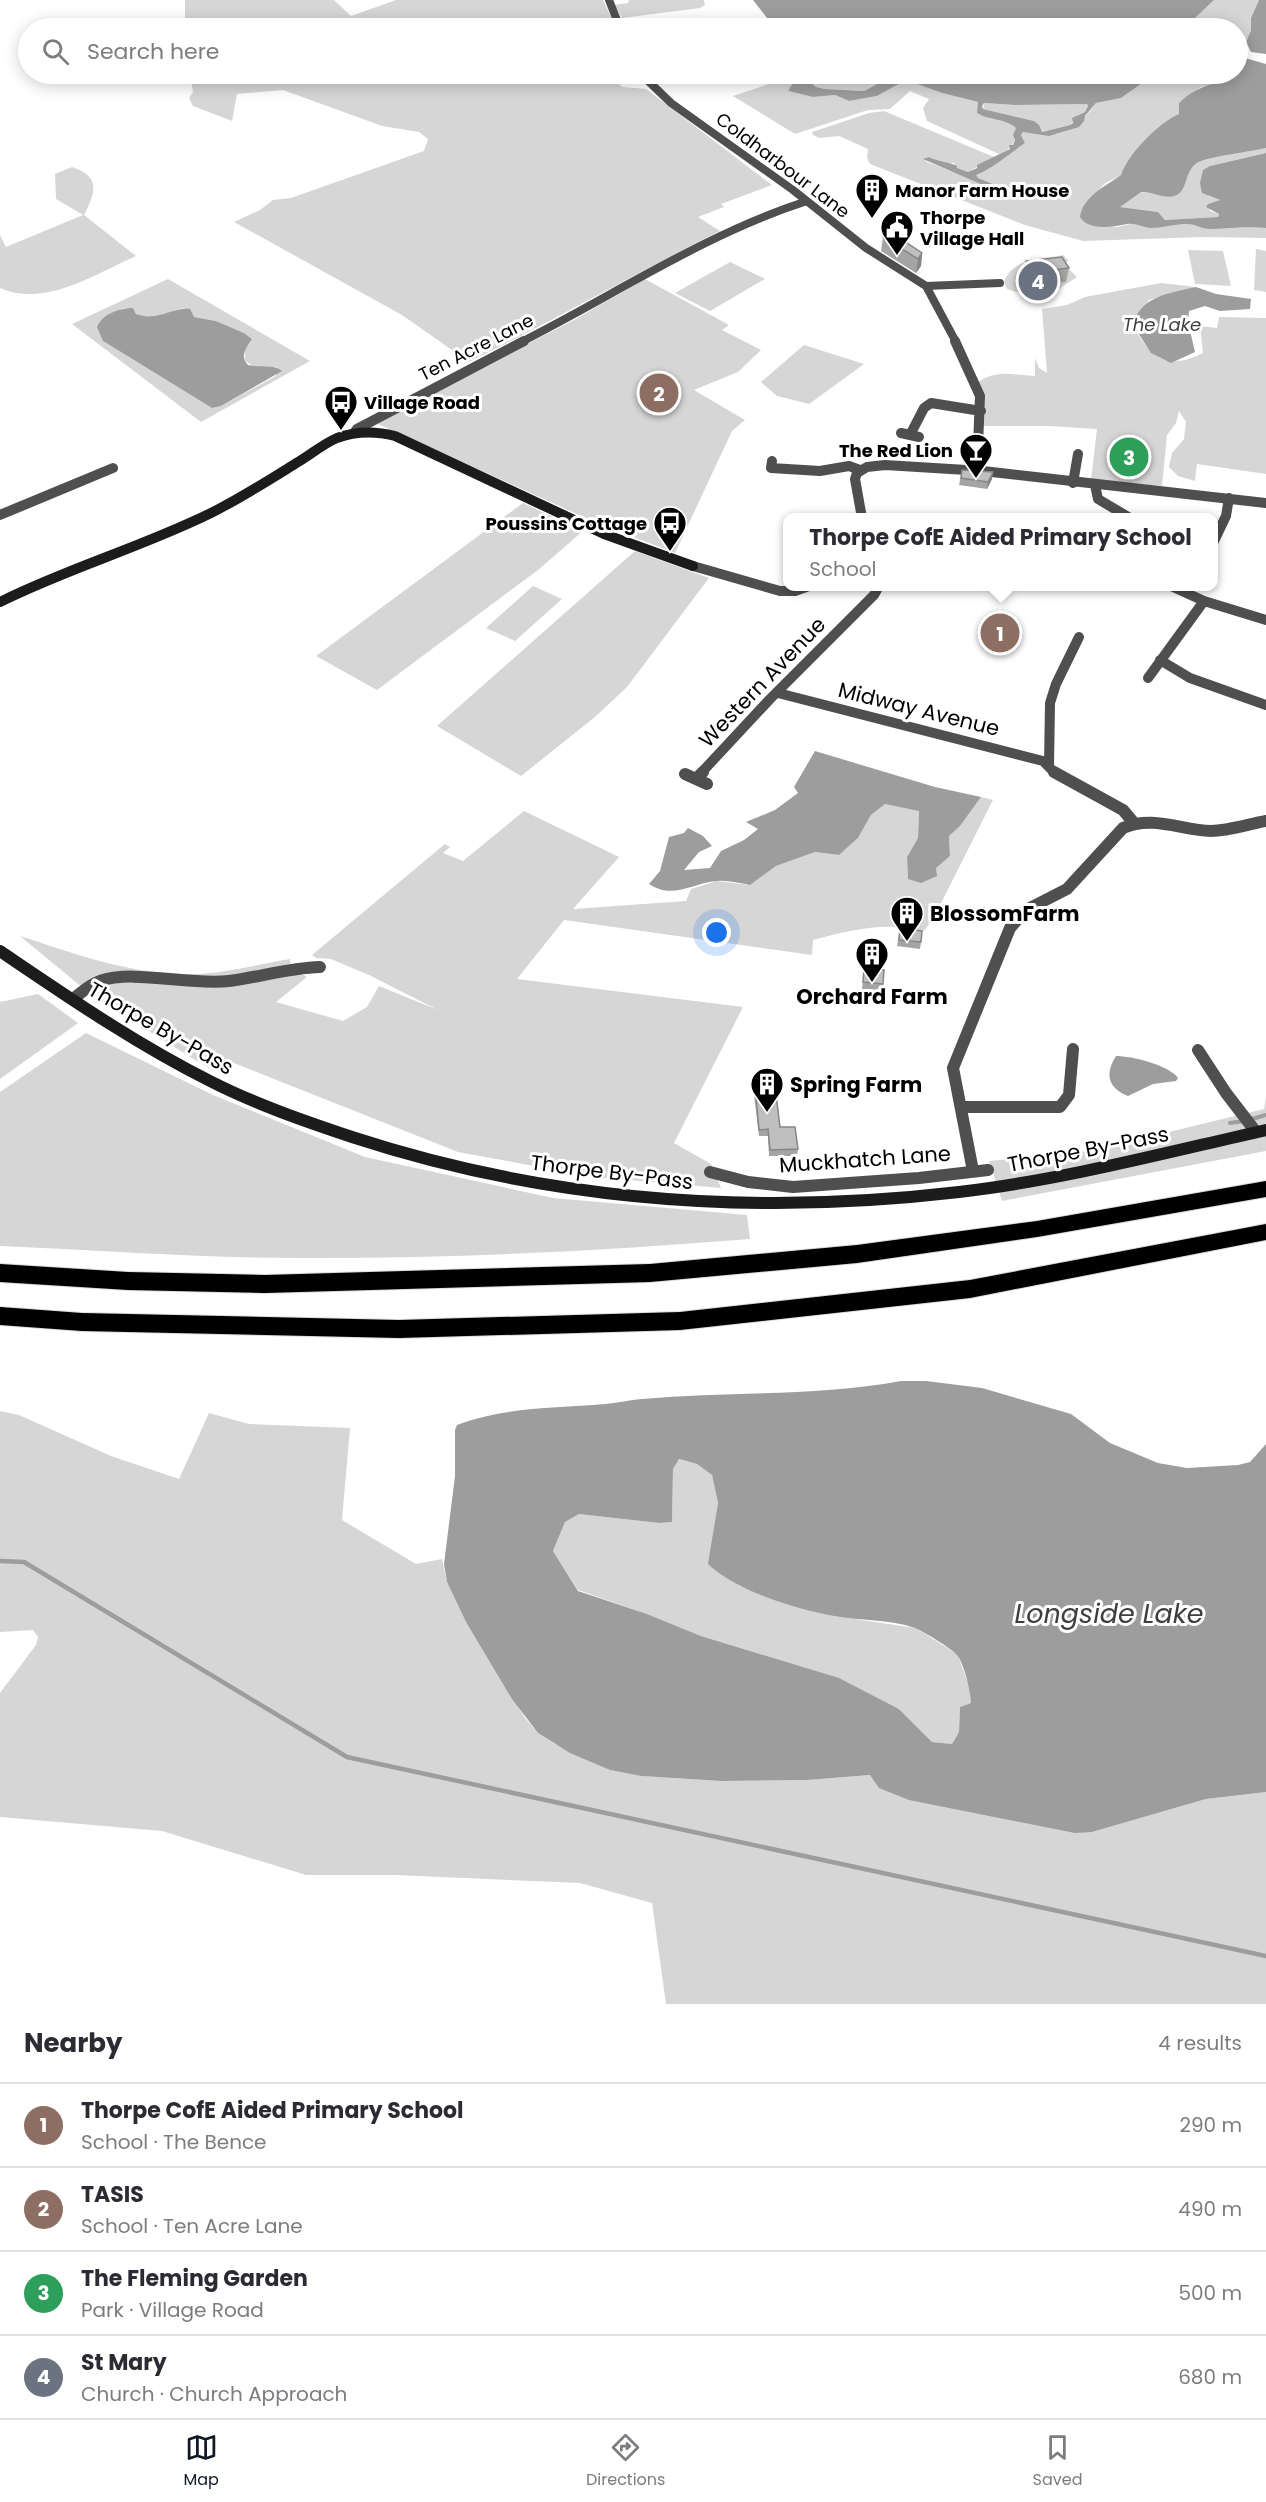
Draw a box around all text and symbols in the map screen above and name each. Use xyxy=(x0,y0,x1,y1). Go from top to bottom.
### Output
search box xyxy=(18,18,1248,84)
icon: search xyxy=(39,35,72,68)
text: Search here xyxy=(87,36,220,67)
street label: Coldharbour Lane xyxy=(711,106,855,224)
building icon: Manor Farm House xyxy=(854,172,890,219)
place label: Manor Farm House xyxy=(895,178,1069,203)
place label: Thorpe Village Hall xyxy=(920,205,1024,251)
public building icon: Thorpe Village Hall xyxy=(879,209,915,256)
pin: 4 xyxy=(1018,258,1058,304)
street label: Ten Acre Lane xyxy=(414,307,538,387)
water label: The Lake xyxy=(1123,312,1201,337)
pin: 2 xyxy=(640,370,678,416)
bus stop icon: Village Road xyxy=(323,384,359,431)
place label: Village Road xyxy=(364,390,480,415)
bar icon: The Red Lion xyxy=(958,432,994,479)
pin: 3 xyxy=(1110,434,1148,480)
place label: The Red Lion xyxy=(839,438,953,463)
bus stop icon: Poussins Cottage xyxy=(652,505,688,552)
place label: Poussins Cottage xyxy=(485,511,647,536)
popup xyxy=(783,513,1218,591)
text: Thorpe CofE Aided Primary School xyxy=(809,522,1192,553)
text: School xyxy=(809,555,876,583)
street label: Western Avenue xyxy=(692,610,832,754)
pin: 1 xyxy=(980,610,1020,656)
street label: Midway Avenue xyxy=(835,675,1003,743)
building icon: BlossomFarm xyxy=(889,895,925,942)
place label: BlossomFarm xyxy=(930,899,1079,928)
your location xyxy=(702,918,731,947)
building icon: Orchard Farm xyxy=(854,936,890,983)
street label: Thorpe By-Pass xyxy=(83,975,239,1081)
place label: Orchard Farm xyxy=(796,982,948,1011)
building icon: Spring Farm xyxy=(749,1066,785,1113)
place label: Spring Farm xyxy=(790,1070,922,1099)
street label: Thorpe By-Pass xyxy=(1005,1119,1171,1179)
street label: Muckhatch Lane xyxy=(778,1139,952,1179)
street label: Thorpe By-Pass xyxy=(529,1148,695,1196)
water label: Longside Lake xyxy=(1015,1595,1203,1632)
text: Nearby xyxy=(24,2025,122,2061)
text: 4 results xyxy=(1158,2029,1242,2057)
text: Thorpe CofE Aided Primary School xyxy=(81,2095,464,2126)
text: 1 xyxy=(40,2111,47,2139)
text: 290 m xyxy=(1179,2111,1242,2139)
text: School · The Bence xyxy=(81,2128,266,2156)
text: TASIS xyxy=(81,2179,144,2210)
text: 2 xyxy=(38,2195,49,2223)
text: 490 m xyxy=(1178,2195,1242,2223)
text: School · Ten Acre Lane xyxy=(81,2212,303,2240)
text: The Fleming Garden xyxy=(81,2263,308,2294)
text: 3 xyxy=(37,2279,50,2307)
text: 500 m xyxy=(1178,2279,1242,2307)
text: Park · Village Road xyxy=(81,2296,264,2324)
text: St Mary xyxy=(81,2347,167,2378)
text: 4 xyxy=(37,2363,50,2391)
text: 680 m xyxy=(1178,2363,1242,2391)
text: Church · Church Approach xyxy=(81,2380,347,2408)
tab: Map xyxy=(184,2431,219,2492)
tab: Directions xyxy=(586,2431,665,2492)
tab: Saved xyxy=(1033,2431,1082,2492)

